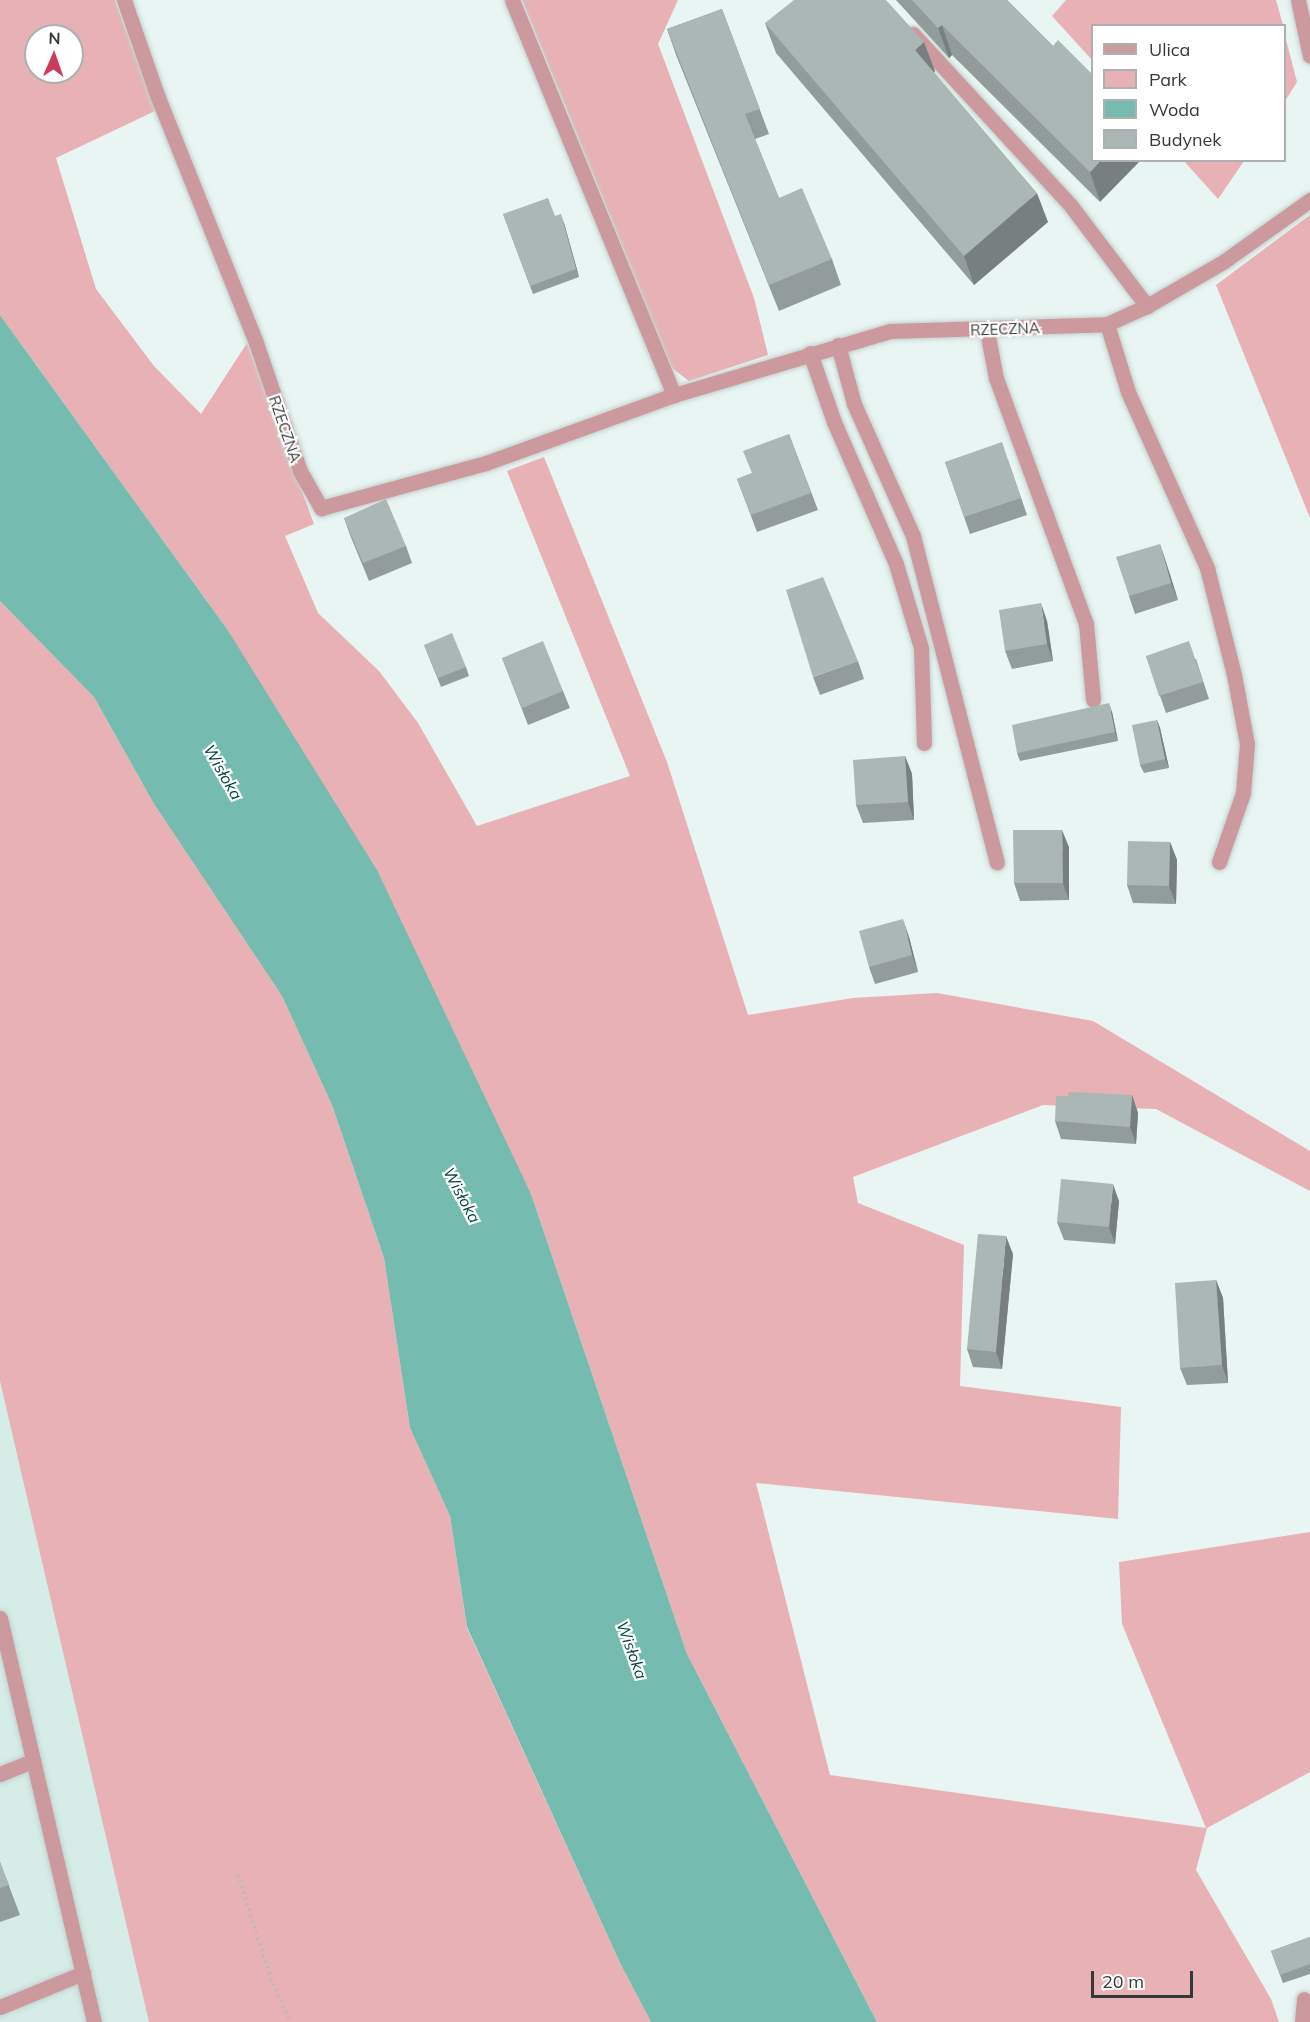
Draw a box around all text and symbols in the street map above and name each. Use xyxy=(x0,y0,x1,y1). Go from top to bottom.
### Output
north arrow xyxy=(24,24,84,84)
legend xyxy=(1091,24,1286,162)
text: N xyxy=(48,28,61,48)
text: Ulica xyxy=(1149,38,1190,61)
text: Park xyxy=(1149,68,1187,91)
text: Woda xyxy=(1149,98,1200,121)
text: Budynek xyxy=(1149,128,1222,151)
street label: RZECZNA xyxy=(970,319,1040,339)
street label: RZECZNA xyxy=(265,393,305,465)
water label: Wisłoka xyxy=(200,741,246,803)
water label: Wisłoka xyxy=(439,1164,485,1226)
water label: Wisłoka xyxy=(613,1618,651,1682)
scale bar xyxy=(1094,1959,1196,1997)
text: 20 m xyxy=(1102,1970,1144,1993)

